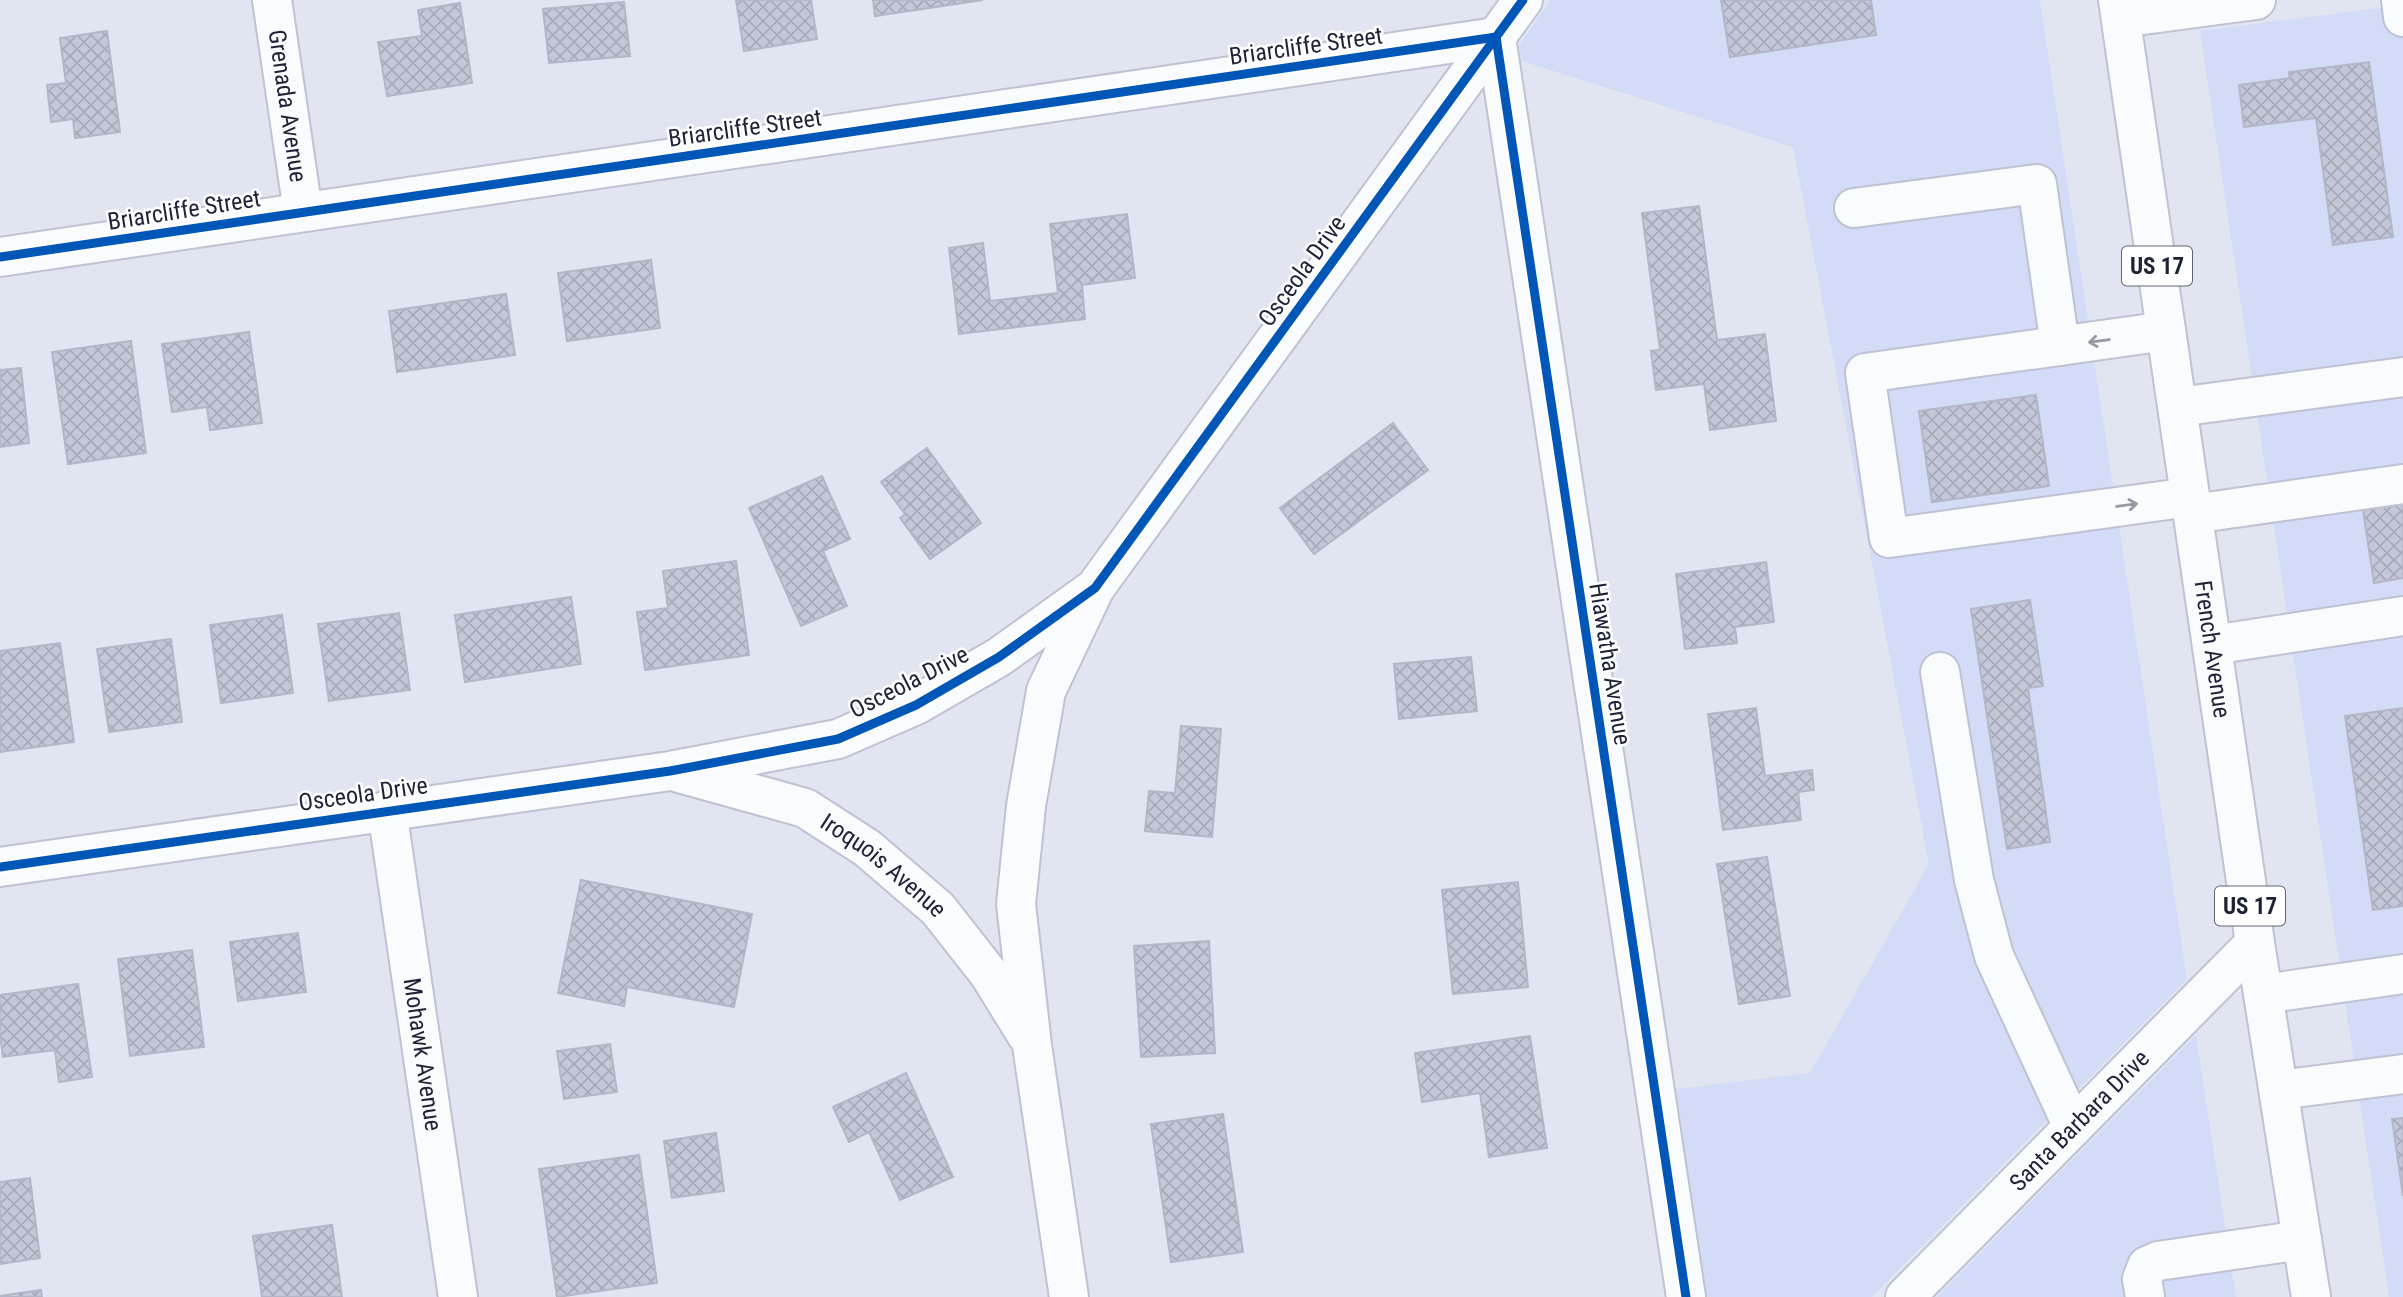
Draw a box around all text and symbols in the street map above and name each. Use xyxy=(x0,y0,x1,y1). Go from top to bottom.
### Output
street label: Briarcliffe Street xyxy=(1228,21,1384,71)
street label: Grenada Avenue xyxy=(263,28,312,184)
street label: Briarcliffe Street xyxy=(667,103,823,153)
street label: Briarcliffe Street xyxy=(106,184,262,236)
street label: Osceola Drive xyxy=(1252,210,1352,332)
road number: US 17 xyxy=(2122,246,2192,286)
one-way arrow xyxy=(2088,334,2111,347)
one-way arrow xyxy=(2116,498,2138,511)
street label: French Avenue xyxy=(2189,579,2236,720)
street label: Hiawatha Avenue xyxy=(1583,581,1637,747)
street label: Osceola Drive xyxy=(845,640,973,724)
street label: Osceola Drive xyxy=(297,771,429,817)
street label: Iroquois Avenue xyxy=(815,808,953,922)
road number: US 17 xyxy=(2215,886,2285,925)
street label: Mohawk Avenue xyxy=(398,976,448,1133)
street label: Santa Barbara Drive xyxy=(2004,1044,2155,1197)

